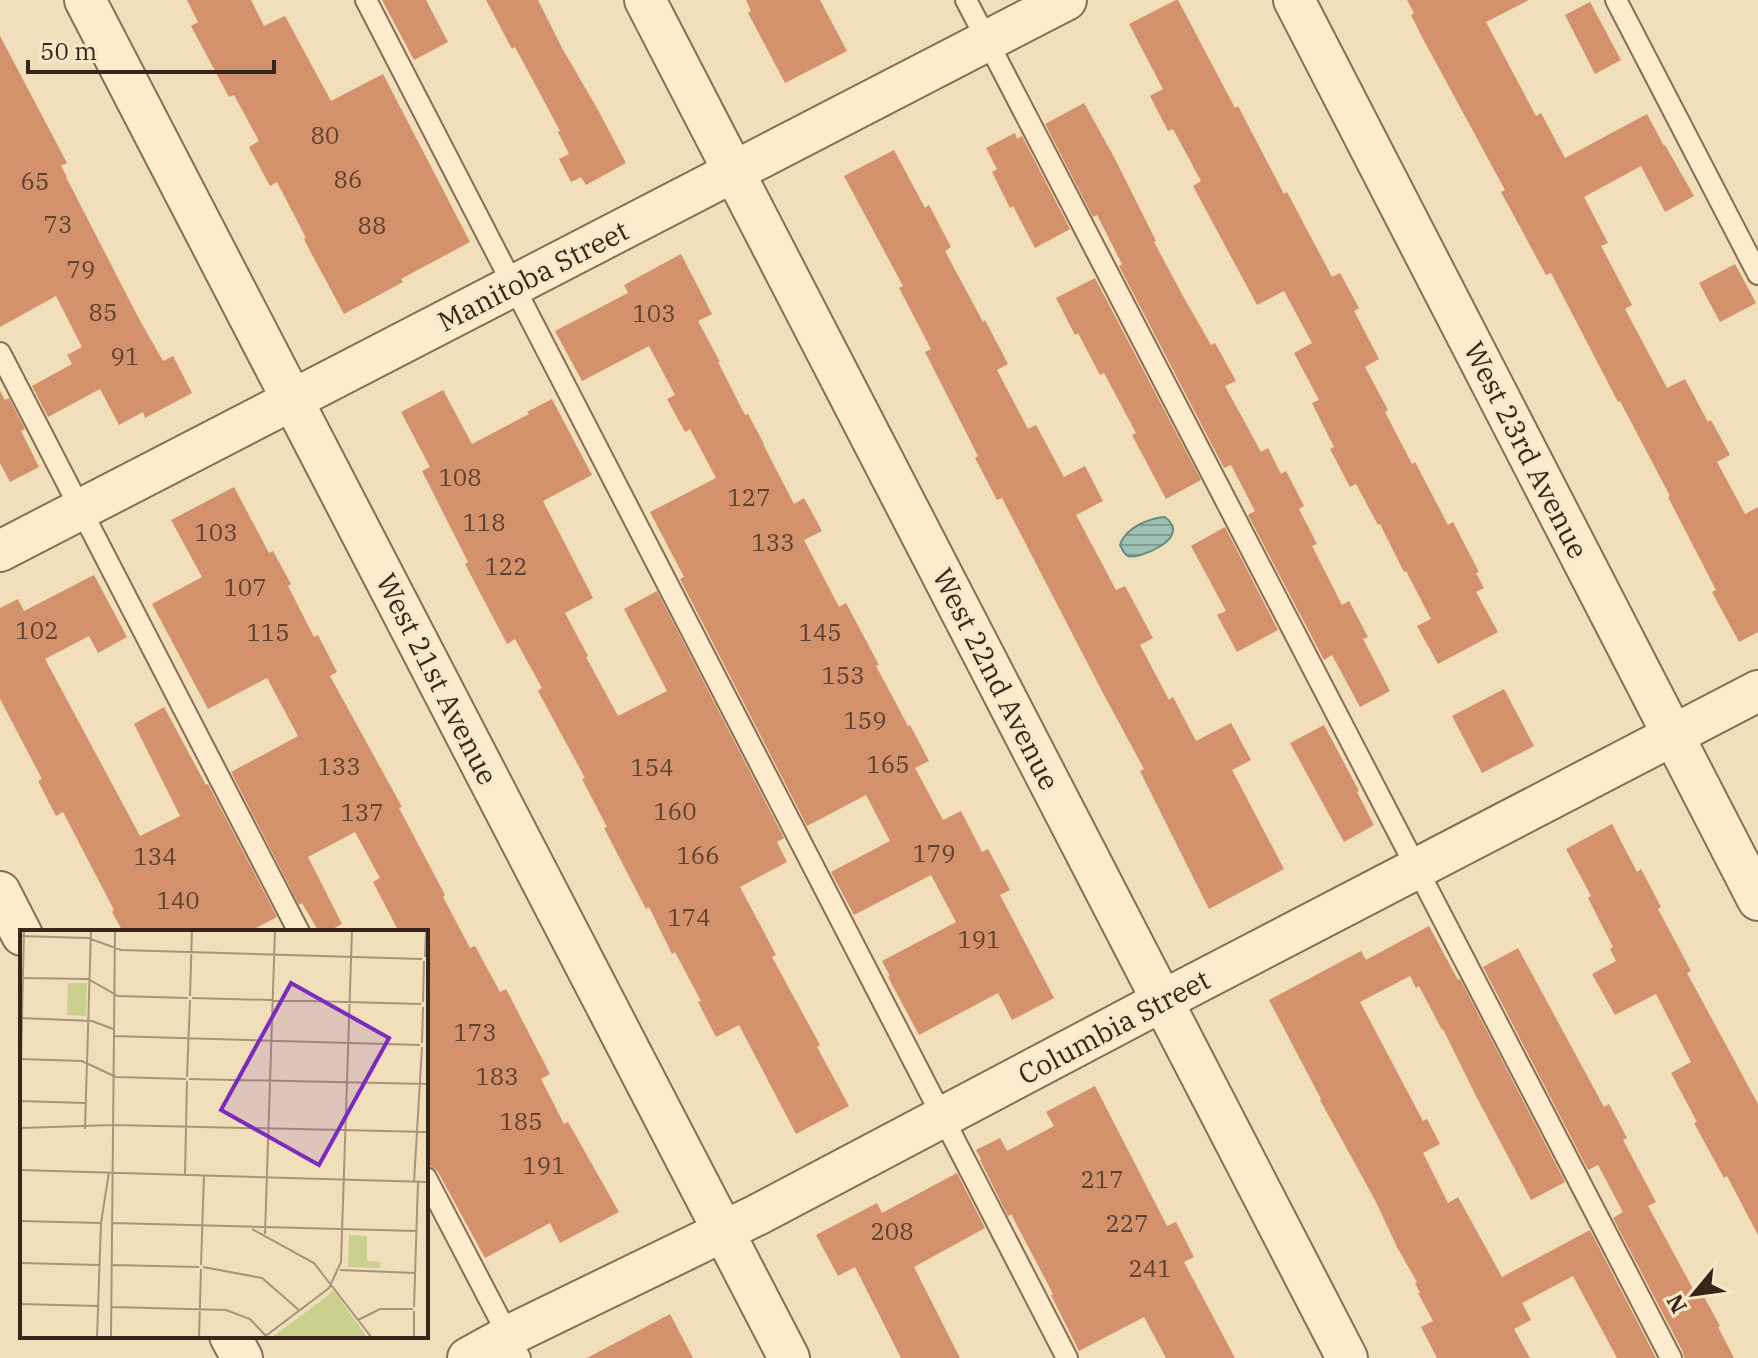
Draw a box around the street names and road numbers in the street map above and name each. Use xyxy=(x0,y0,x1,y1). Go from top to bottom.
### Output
street label: Manitoba Street xyxy=(431,211,635,340)
street label: West 23rd Avenue xyxy=(1456,335,1597,564)
street label: West 22nd Avenue xyxy=(925,562,1068,796)
street label: West 21st Avenue xyxy=(368,567,507,791)
street label: Columbia Street xyxy=(1011,960,1216,1093)

